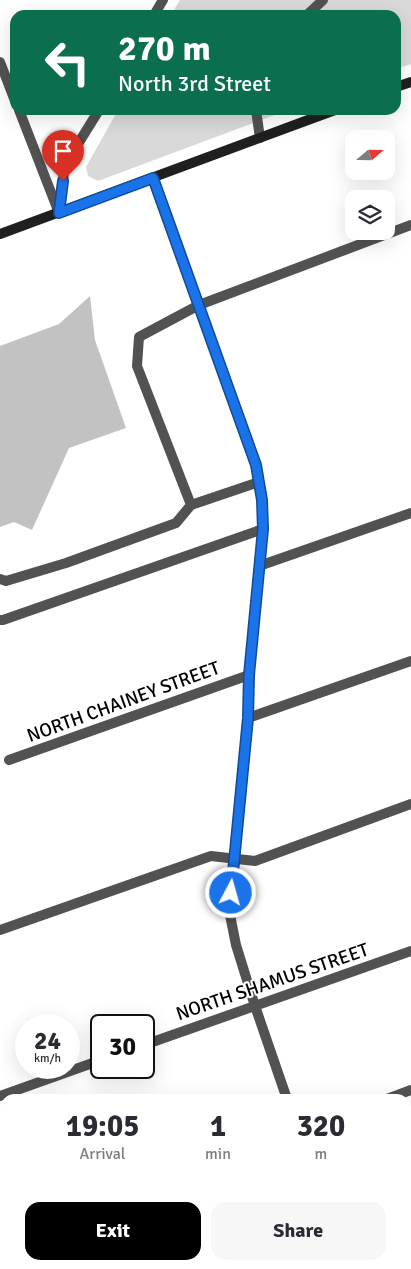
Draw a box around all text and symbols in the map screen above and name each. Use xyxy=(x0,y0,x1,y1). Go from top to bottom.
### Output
text: 270 m xyxy=(118,27,211,70)
icon: left xyxy=(35,30,100,95)
text: North 3rd Street xyxy=(118,70,271,97)
pin xyxy=(42,130,84,181)
north arrow xyxy=(345,130,395,180)
map controls xyxy=(345,130,395,240)
icon: arrive xyxy=(49,137,77,165)
button: layers xyxy=(345,190,395,240)
street label: NORTH CHAINEY STREET xyxy=(24,656,224,748)
position arrow xyxy=(204,866,256,918)
street label: NORTH SHAMUS STREET xyxy=(173,937,372,1026)
speed limit sign: 30 xyxy=(90,1014,155,1079)
text: 24 xyxy=(34,1025,61,1056)
text: km/h xyxy=(34,1051,61,1066)
text: 19:05 xyxy=(66,1108,139,1145)
text: 1 xyxy=(210,1108,226,1145)
text: 320 xyxy=(297,1108,345,1145)
text: Arrival xyxy=(79,1144,126,1164)
text: min xyxy=(205,1144,231,1164)
text: m xyxy=(315,1144,327,1164)
button: Exit xyxy=(25,1202,201,1260)
button: Share xyxy=(211,1202,386,1260)

